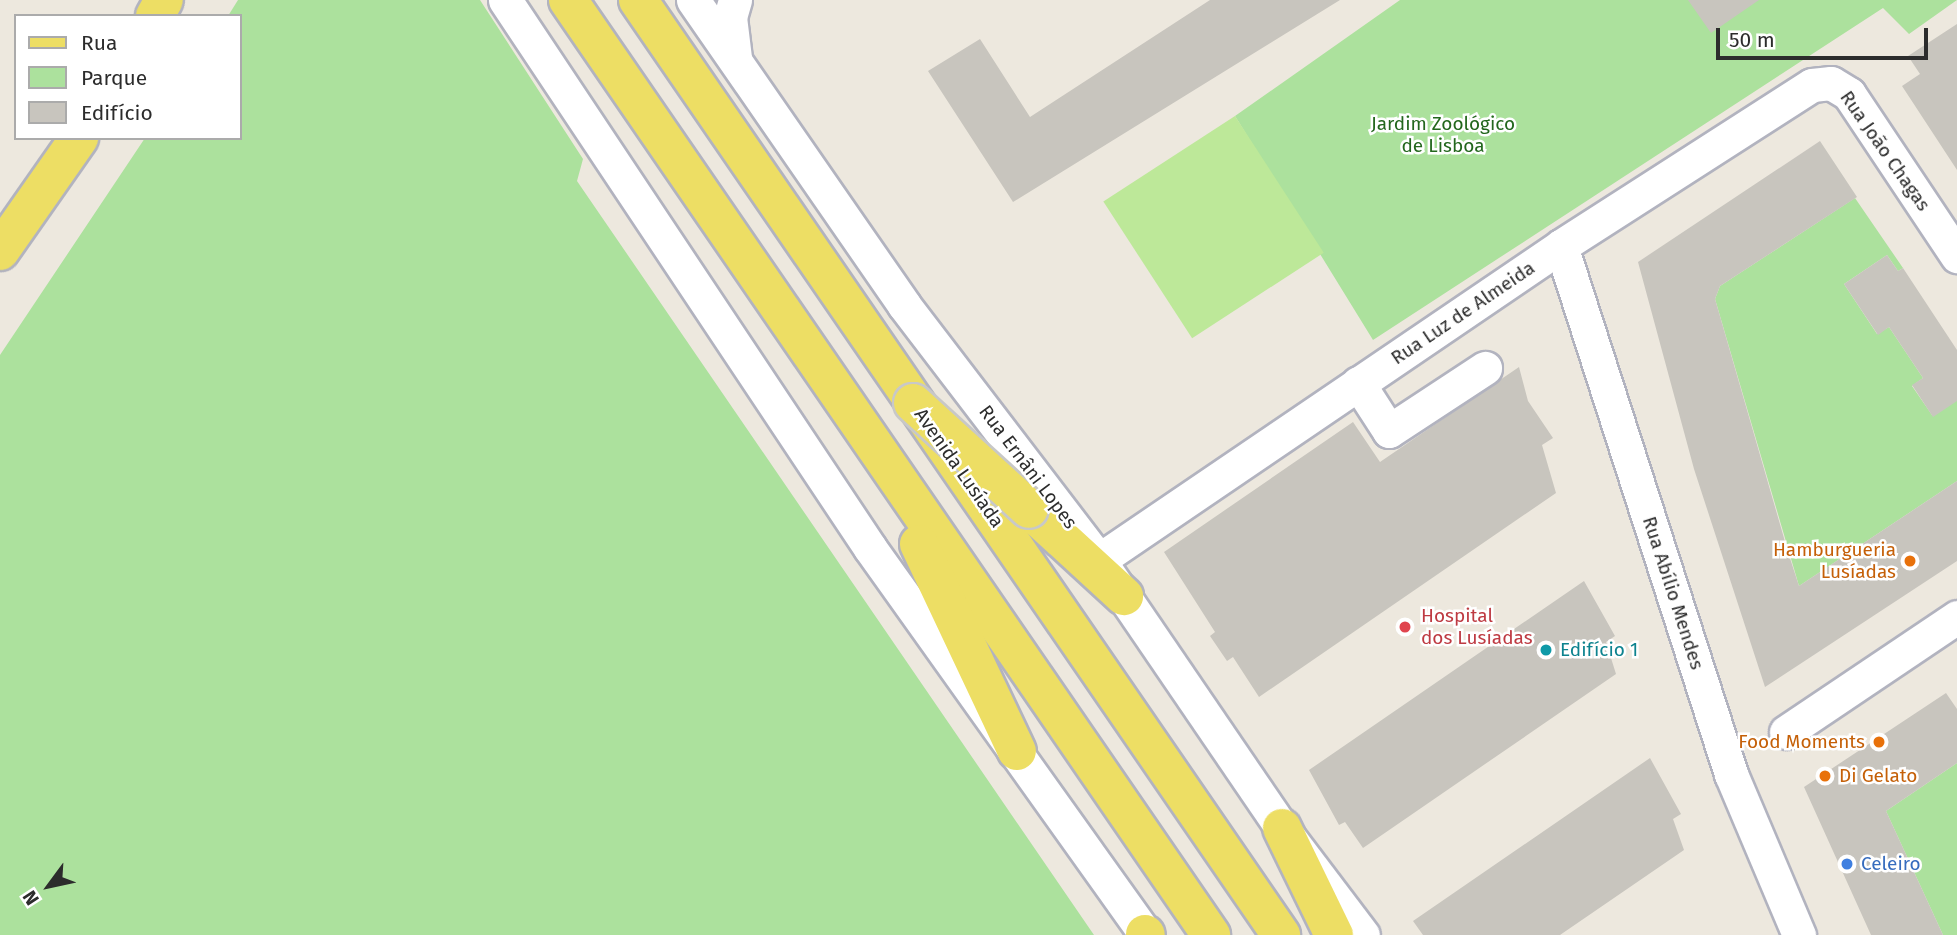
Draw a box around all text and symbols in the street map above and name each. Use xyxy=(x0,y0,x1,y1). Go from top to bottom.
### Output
legend xyxy=(14,14,242,140)
scale bar xyxy=(1719,14,1931,58)
text: 50 m xyxy=(1729,27,1775,53)
text: Rua xyxy=(81,30,117,56)
text: Parque xyxy=(81,65,147,91)
street label: Rua João Chagas xyxy=(1835,87,1935,215)
text: Edifício xyxy=(81,100,153,126)
park label: Jardim Zoológico de Lisboa xyxy=(1371,113,1515,157)
street label: Rua Luz de Almeida xyxy=(1387,256,1539,370)
street label: Rua Ernâni Lopes xyxy=(974,401,1082,533)
street label: Avenida Lusíada xyxy=(909,404,1009,532)
street label: Rua Abílio Mendes xyxy=(1638,514,1708,672)
place label: Hamburgueria Lusíadas xyxy=(1773,539,1896,583)
marker: Hamburgueria Lusíadas xyxy=(1902,553,1918,569)
place label: Hospital dos Lusíadas xyxy=(1421,605,1533,649)
marker: Hospital dos Lusíadas xyxy=(1395,617,1415,637)
place label: Edifício 1 xyxy=(1560,639,1638,661)
marker: Edifício 1 xyxy=(1538,642,1554,658)
place label: Food Moments xyxy=(1738,731,1865,753)
marker: Food Moments xyxy=(1871,734,1887,750)
place label: Di Gelato xyxy=(1839,765,1917,787)
marker: Di Gelato xyxy=(1817,768,1833,784)
north arrow xyxy=(14,851,84,921)
place label: Celeiro xyxy=(1861,853,1921,875)
marker: Celeiro xyxy=(1839,856,1855,872)
text: N xyxy=(18,886,44,909)

